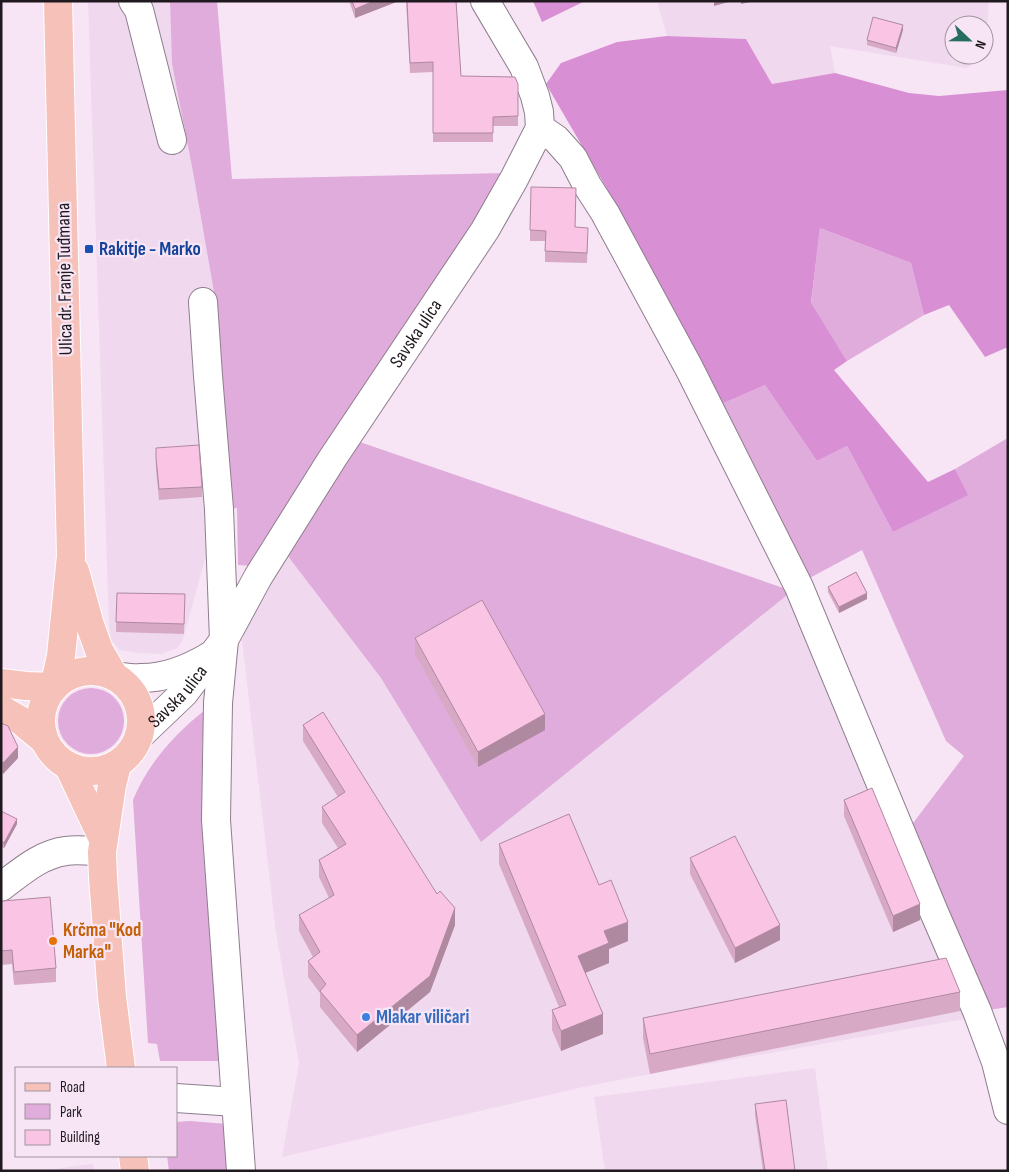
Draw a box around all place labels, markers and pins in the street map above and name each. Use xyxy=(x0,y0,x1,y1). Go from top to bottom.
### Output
place label: Rakitje - Marko xyxy=(99,238,201,261)
marker: Rakitje - Marko xyxy=(83,243,95,255)
place label: Krčma "Kod Marka" xyxy=(63,919,141,964)
marker: Krčma "Kod Marka" xyxy=(47,935,59,947)
place label: Mlakar viličari xyxy=(376,1006,469,1029)
marker: Mlakar viličari xyxy=(360,1011,372,1023)

